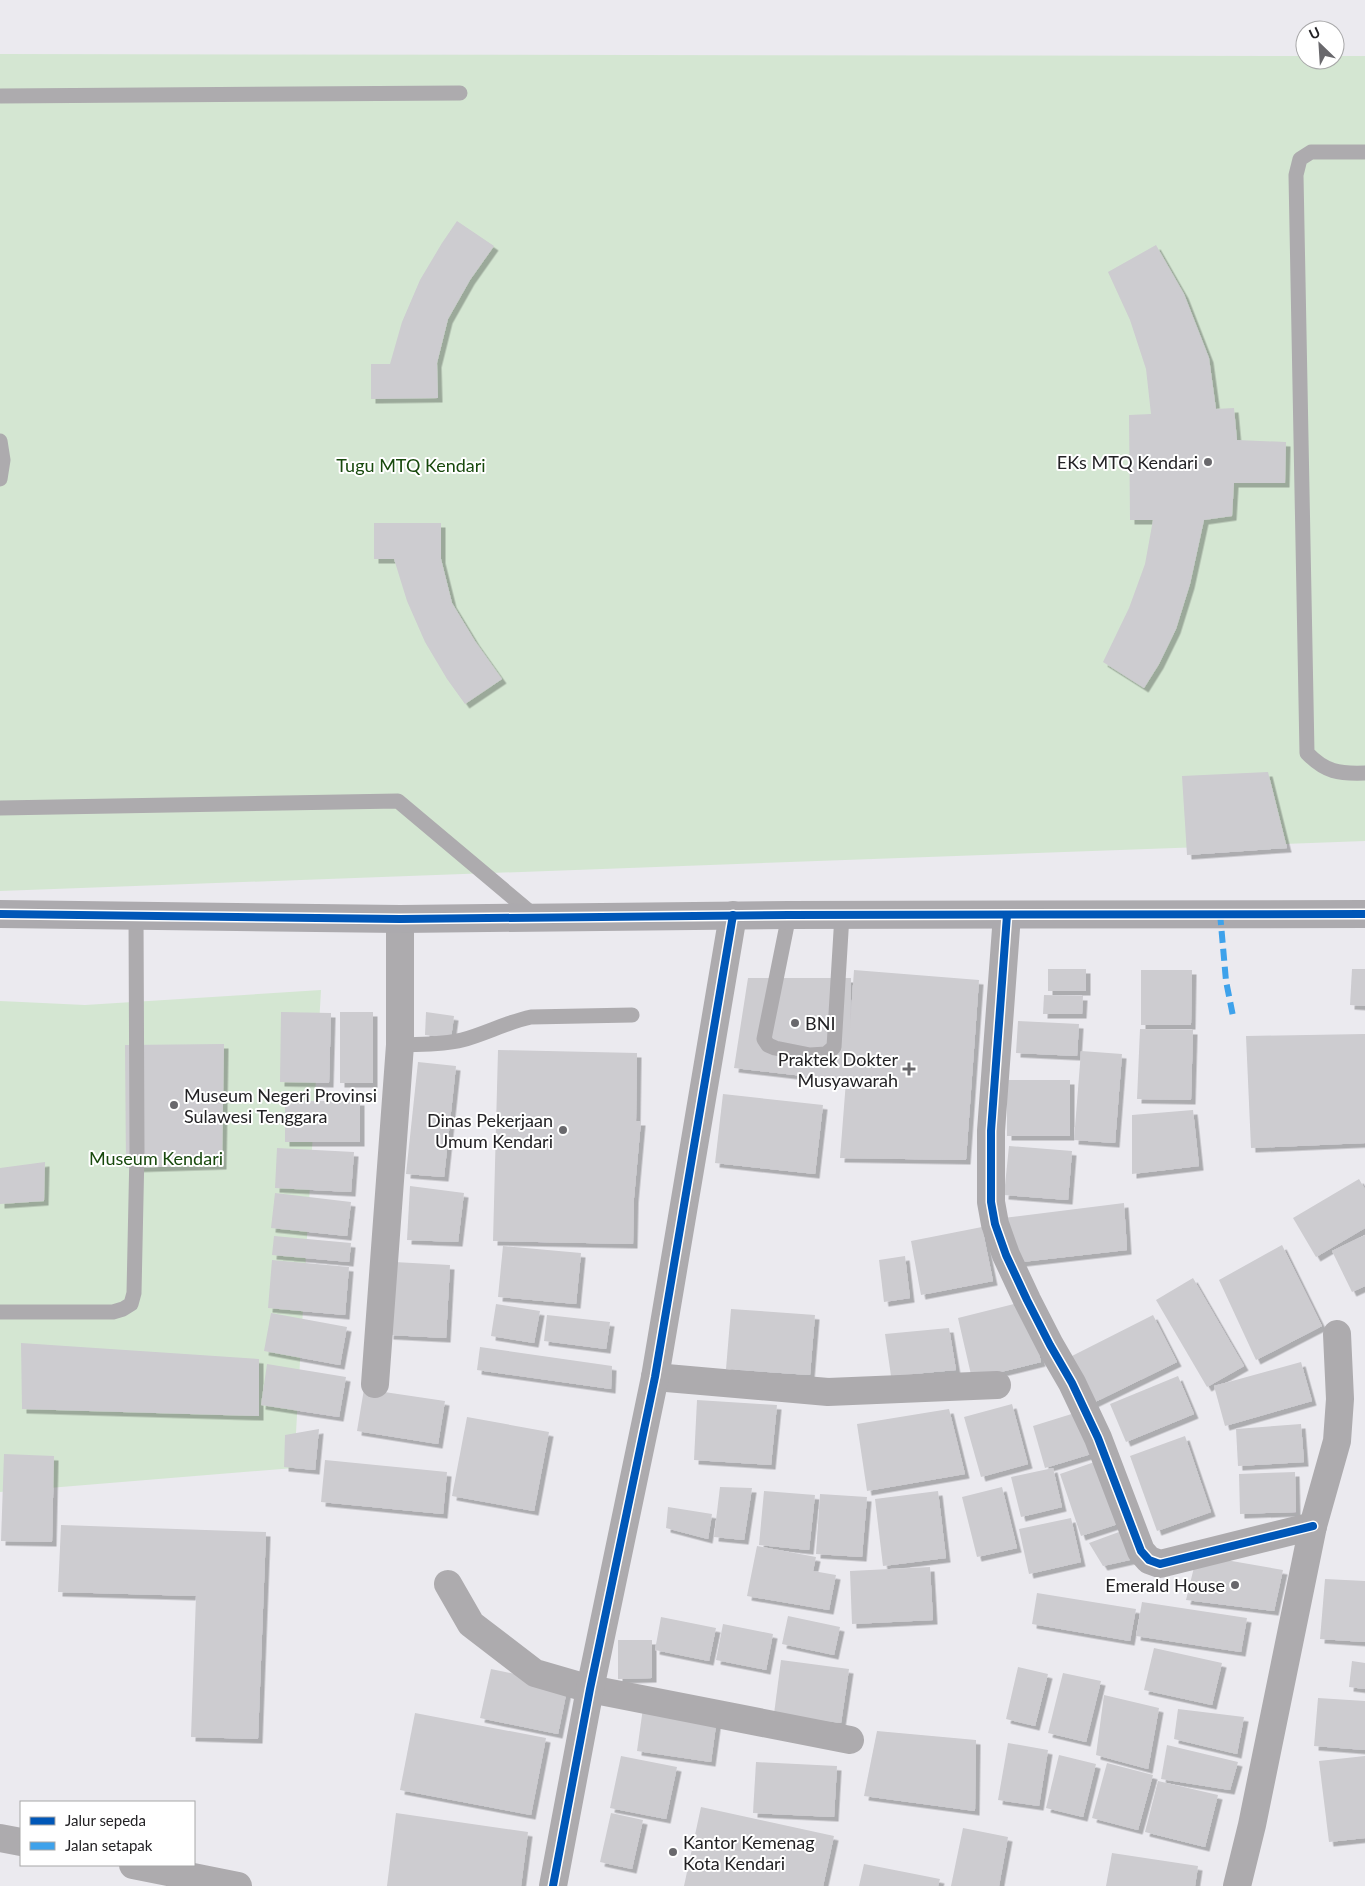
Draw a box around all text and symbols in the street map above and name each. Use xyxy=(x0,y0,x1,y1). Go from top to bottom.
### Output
north arrow xyxy=(1295,20,1345,70)
text: U xyxy=(1306,23,1323,43)
place label: EKs MTQ Kendari xyxy=(1057,451,1198,473)
park label: Tugu MTQ Kendari xyxy=(336,454,486,476)
marker: EKs MTQ Kendari xyxy=(1202,456,1214,468)
place label: BNI xyxy=(805,1012,835,1034)
marker: BNI xyxy=(789,1017,801,1029)
place label: Praktek Dokter Musyawarah xyxy=(778,1048,898,1091)
marker: Praktek Dokter Musyawarah xyxy=(902,1062,916,1076)
place label: Museum Negeri Provinsi Sulawesi Tenggara xyxy=(184,1084,377,1127)
marker: Museum Negeri Provinsi Sulawesi Tenggara xyxy=(168,1099,180,1111)
place label: Dinas Pekerjaan Umum Kendari xyxy=(427,1109,553,1152)
marker: Dinas Pekerjaan Umum Kendari xyxy=(557,1124,569,1136)
park label: Museum Kendari xyxy=(89,1147,223,1169)
place label: Emerald House xyxy=(1105,1574,1225,1596)
marker: Emerald House xyxy=(1229,1579,1241,1591)
legend xyxy=(20,1801,195,1866)
text: Jalur sepeda xyxy=(65,1811,146,1829)
place label: Kantor Kemenag Kota Kendari xyxy=(683,1831,815,1874)
text: Jalan setapak xyxy=(65,1836,153,1854)
marker: Kantor Kemenag Kota Kendari xyxy=(667,1846,679,1858)

